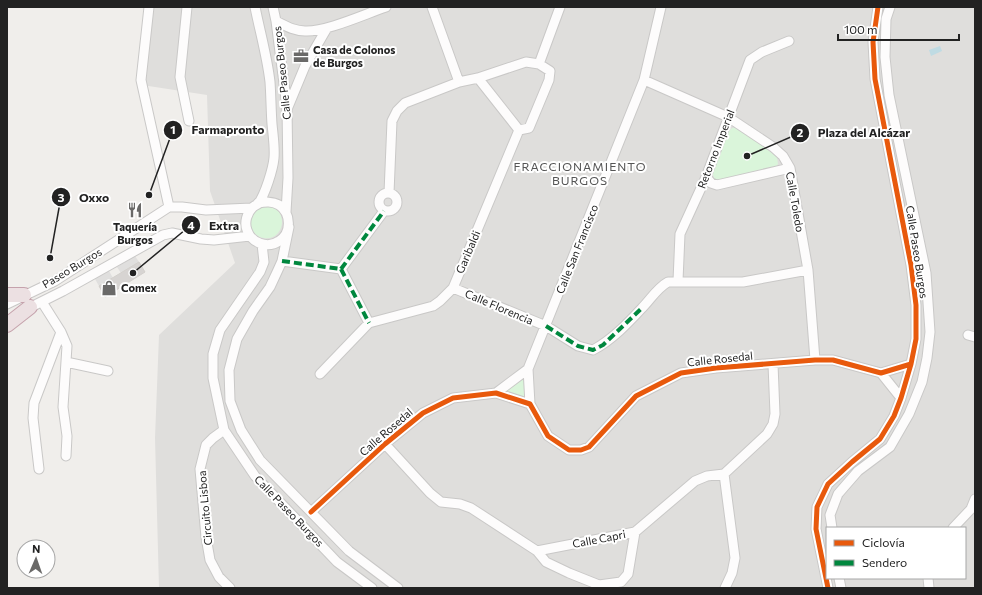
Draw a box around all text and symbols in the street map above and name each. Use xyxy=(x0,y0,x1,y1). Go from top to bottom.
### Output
scale bar xyxy=(838,16,959,42)
text: 100 m xyxy=(844,22,878,36)
street label: Calle Paseo Burgos xyxy=(270,26,293,120)
place label: Casa de Colonos de Burgos xyxy=(313,43,395,69)
office icon: Casa de Colonos de Burgos xyxy=(292,47,310,65)
street label: Retorno Imperial xyxy=(694,107,737,190)
callout: Farmapronto xyxy=(163,118,272,142)
callout: Plaza del Alcázar xyxy=(790,121,919,145)
text: 1 xyxy=(170,122,176,136)
text: Farmapronto xyxy=(192,122,264,136)
text: 2 xyxy=(797,125,804,139)
text: Plaza del Alcázar xyxy=(818,125,910,139)
district label: FRACCIONAMIENTO BURGOS xyxy=(514,159,646,187)
street label: Calle Toledo xyxy=(784,171,807,234)
callout: Oxxo xyxy=(51,185,117,209)
text: 3 xyxy=(58,190,65,204)
text: Oxxo xyxy=(79,190,109,204)
restaurant icon: Taquería Burgos xyxy=(126,201,144,219)
street label: Calle San Francisco xyxy=(553,202,601,295)
street label: Calle Paseo Burgos xyxy=(904,205,931,299)
callout: Extra xyxy=(181,213,247,237)
text: 4 xyxy=(187,218,195,232)
text: Extra xyxy=(209,218,239,232)
place label: Taquería Burgos xyxy=(113,220,157,246)
street label: Garibaldi xyxy=(453,228,482,275)
street label: Paseo Burgos xyxy=(40,245,104,290)
shop icon: Comex xyxy=(100,279,118,297)
place label: Comex xyxy=(121,281,157,294)
street label: Calle Florencia xyxy=(463,286,535,327)
street label: Calle Rosedal xyxy=(686,349,753,368)
street label: Calle Rosedal xyxy=(357,405,415,458)
street label: Circuito Lisboa xyxy=(195,470,214,546)
street label: Calle Paseo Burgos xyxy=(252,472,327,549)
street label: Calle Capri xyxy=(571,527,627,550)
legend xyxy=(826,527,966,579)
text: Ciclovía xyxy=(862,535,905,549)
north arrow xyxy=(16,539,56,579)
text: N xyxy=(32,542,41,555)
text: Sendero xyxy=(862,555,907,569)

